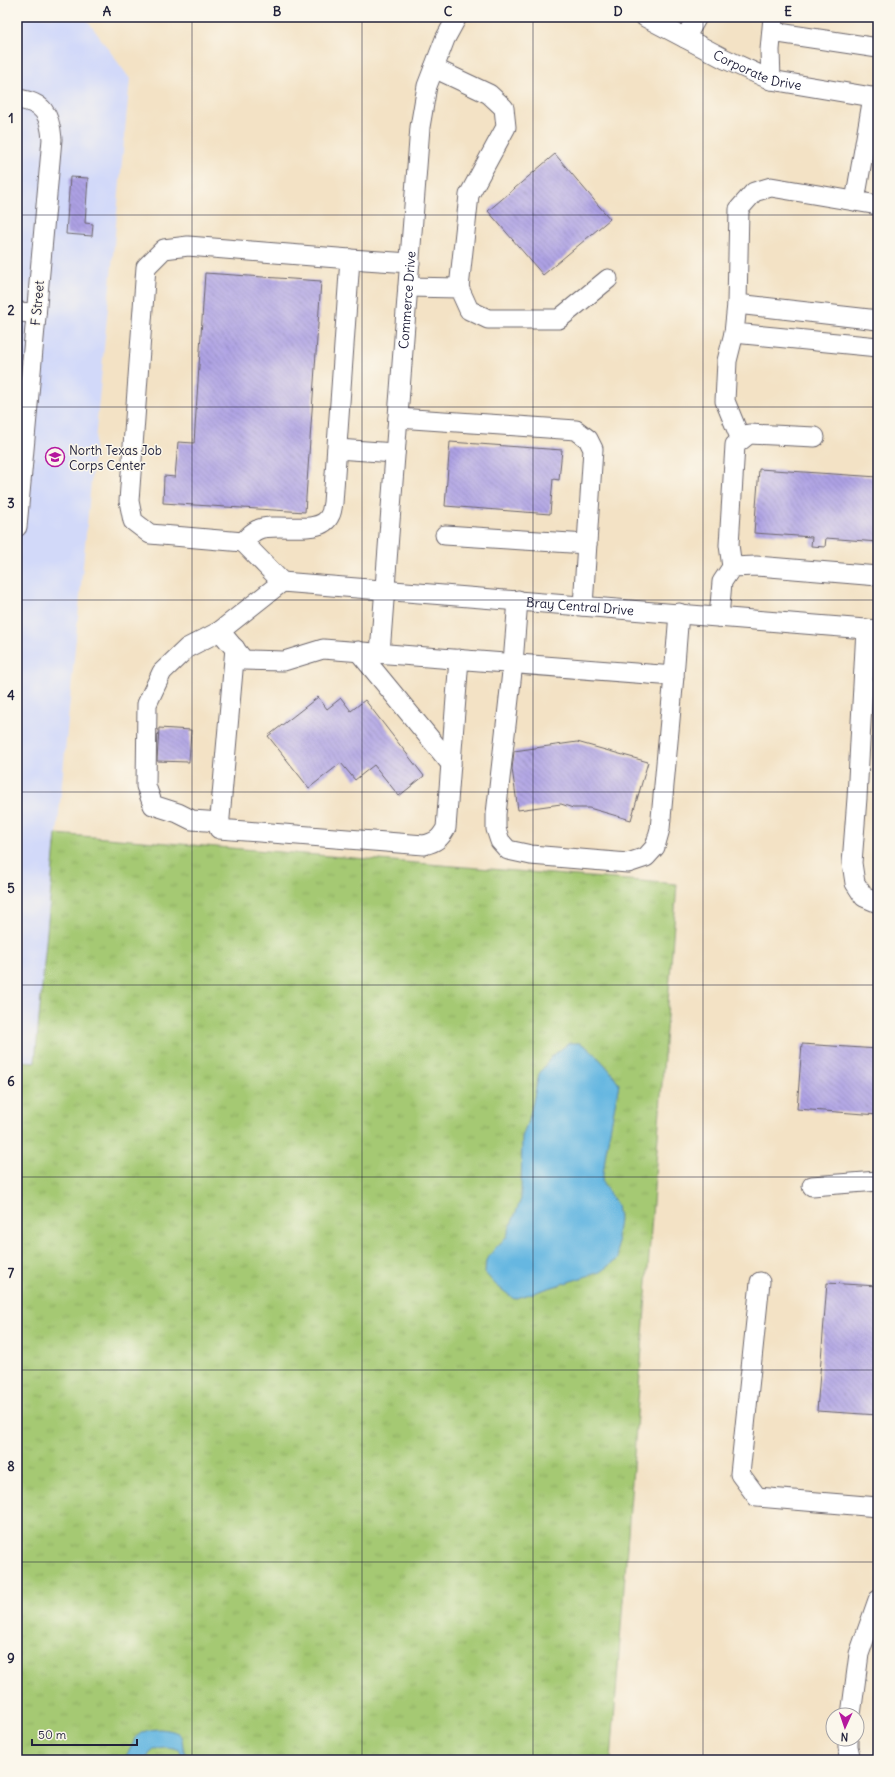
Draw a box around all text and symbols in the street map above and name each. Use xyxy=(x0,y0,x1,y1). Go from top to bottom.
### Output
text: A xyxy=(103,3,112,20)
text: B xyxy=(273,3,282,20)
text: C xyxy=(444,3,453,20)
text: D xyxy=(613,3,623,20)
text: E xyxy=(784,3,792,20)
street label: Corporate Drive xyxy=(710,46,803,94)
text: 1 xyxy=(8,110,14,127)
street label: Commerce Drive xyxy=(395,251,420,350)
street label: F Street xyxy=(27,279,48,326)
text: 2 xyxy=(7,302,15,319)
place label: North Texas Job Corps Center xyxy=(69,442,162,474)
school or university icon: North Texas Job Corps Center xyxy=(44,446,66,468)
text: 3 xyxy=(7,495,15,512)
street label: Bray Central Drive xyxy=(525,594,635,619)
text: 4 xyxy=(7,687,15,704)
text: 5 xyxy=(7,880,15,897)
text: 6 xyxy=(7,1073,15,1090)
text: 7 xyxy=(8,1265,15,1282)
text: 8 xyxy=(7,1458,15,1475)
text: 9 xyxy=(7,1650,15,1667)
north arrow xyxy=(825,1707,865,1747)
scale bar xyxy=(32,1721,137,1747)
text: 50 m xyxy=(38,1727,67,1742)
text: N xyxy=(840,1730,849,1744)

